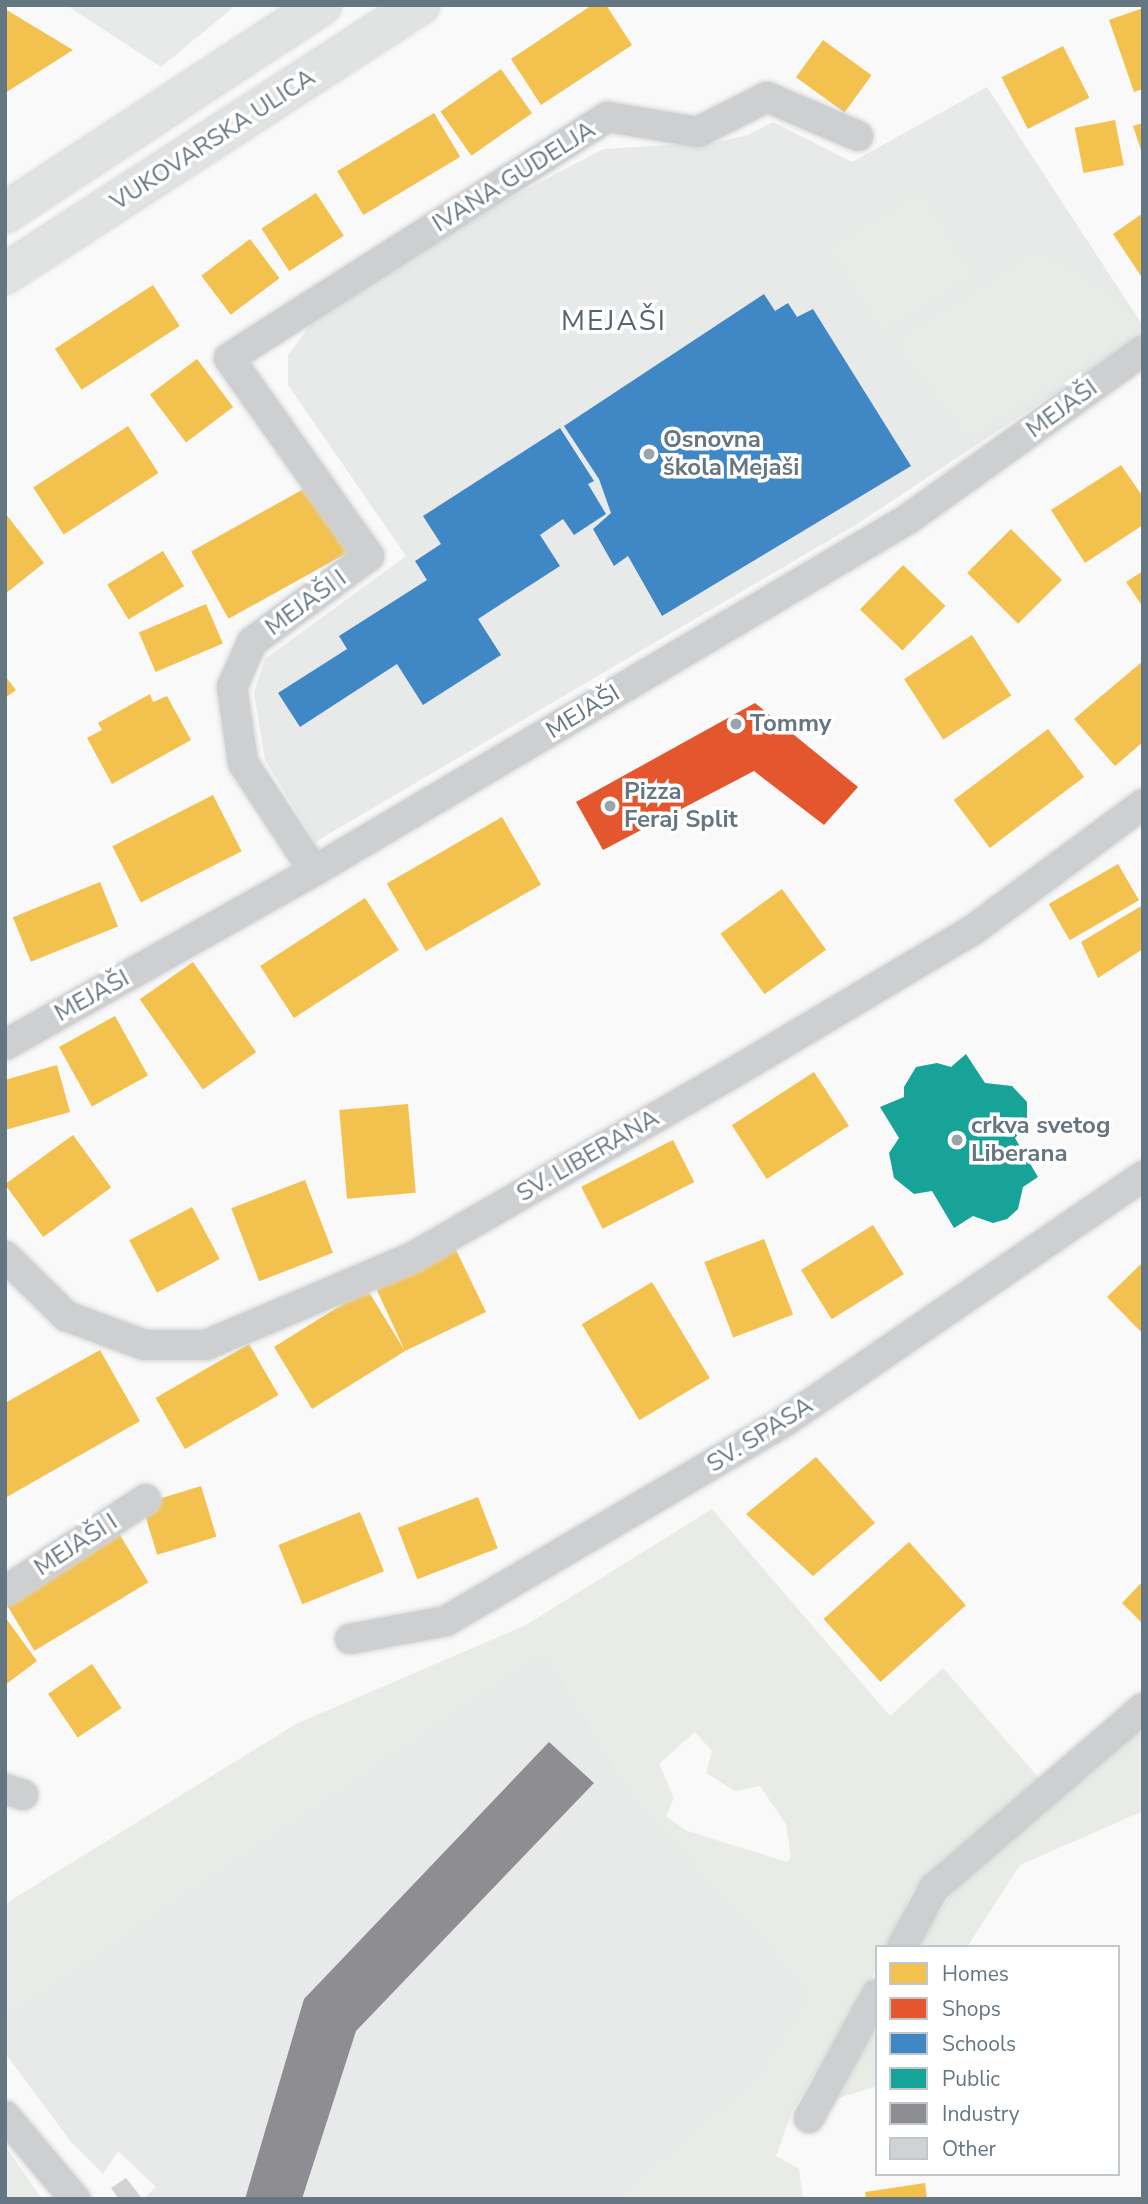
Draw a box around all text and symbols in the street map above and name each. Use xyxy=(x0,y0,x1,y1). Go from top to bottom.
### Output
street label: VUKOVARSKA ULICA xyxy=(105,63,321,217)
street label: IVANA GUDELJA xyxy=(427,115,601,239)
district label: MEJAŠI xyxy=(562,304,666,338)
street label: MEJAŠI xyxy=(1021,374,1103,444)
place label: Osnovna škola Mejaši xyxy=(663,426,799,482)
marker: Osnovna škola Mejaši xyxy=(641,446,657,462)
street label: MEJAŠI I xyxy=(260,564,352,642)
street label: MEJAŠI xyxy=(541,679,625,745)
place label: Tommy xyxy=(750,710,831,738)
marker: Tommy xyxy=(728,716,744,732)
place label: Pizza Feraj Split xyxy=(624,778,738,834)
marker: Pizza Feraj Split xyxy=(602,798,618,814)
street label: MEJAŠI xyxy=(50,964,134,1028)
street label: SV. LIBERANA xyxy=(512,1104,664,1208)
place label: crkva svetog Liberana xyxy=(971,1112,1110,1168)
marker: crkva svetog Liberana xyxy=(949,1132,965,1148)
street label: SV. SPASA xyxy=(702,1391,818,1479)
street label: MEJAŠI I xyxy=(29,1508,123,1582)
legend xyxy=(875,1945,1120,2176)
text: Homes xyxy=(942,1960,1009,1988)
text: Shops xyxy=(942,1995,1001,2023)
text: Schools xyxy=(942,2030,1016,2058)
text: Public xyxy=(942,2065,1000,2093)
text: Industry xyxy=(942,2100,1020,2128)
text: Other xyxy=(942,2135,996,2163)

